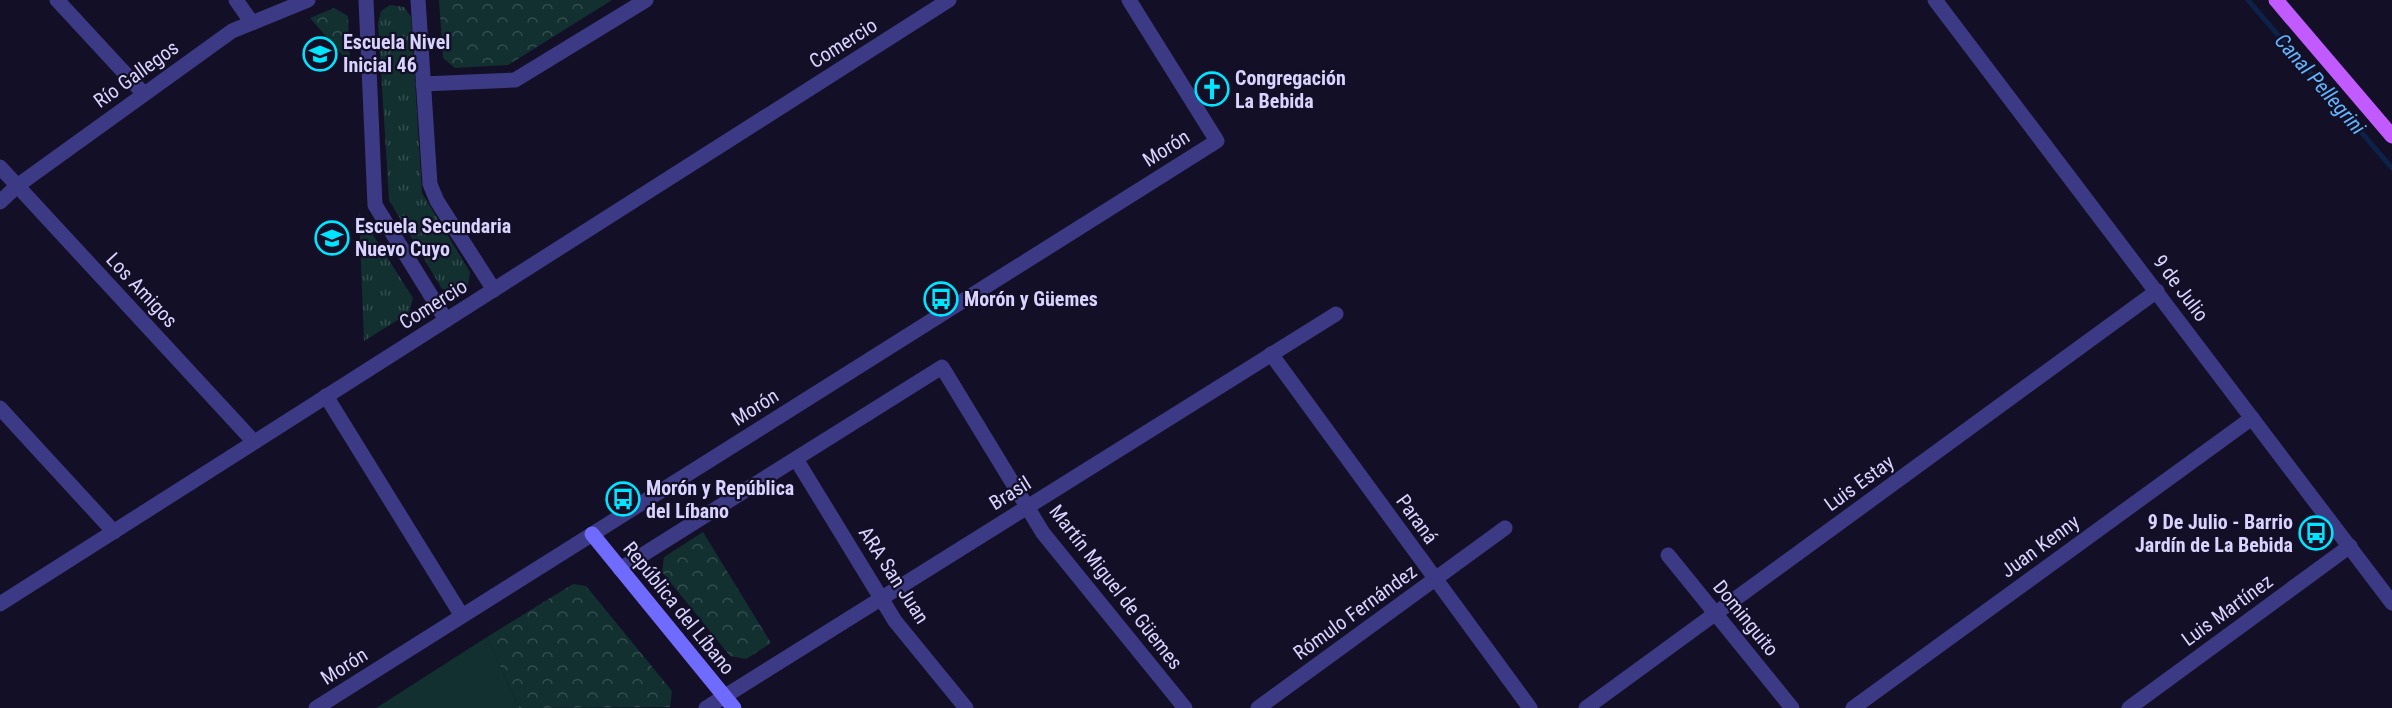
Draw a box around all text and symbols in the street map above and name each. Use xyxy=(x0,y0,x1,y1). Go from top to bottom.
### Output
street label: Comercio xyxy=(805,13,881,73)
water label: Canal Pellegrini xyxy=(2270,29,2370,139)
place label: Escuela Nivel Inicial 46 xyxy=(343,30,450,77)
street label: Río Gallegos xyxy=(89,35,183,113)
school or university icon: Escuela Nivel Inicial 46 xyxy=(302,36,338,72)
place label: Congregación La Bebida xyxy=(1235,66,1346,113)
church icon: Congregación La Bebida xyxy=(1194,71,1230,107)
street label: Morón xyxy=(1138,124,1194,172)
place label: Escuela Secundaria Nuevo Cuyo xyxy=(355,214,511,261)
school or university icon: Escuela Secundaria Nuevo Cuyo xyxy=(314,220,350,256)
street label: Los Amigos xyxy=(101,248,183,332)
street label: 9 de Julio xyxy=(2148,250,2214,326)
street label: Comercio xyxy=(395,274,471,334)
bus stop icon: Morón y Güemes xyxy=(923,281,959,317)
place label: Morón y Güemes xyxy=(964,287,1098,311)
street label: Morón xyxy=(727,383,783,431)
street label: Luis Estay xyxy=(1820,450,1898,516)
street label: Brasil xyxy=(985,471,1035,515)
place label: Morón y República del Líbano xyxy=(646,476,794,523)
bus stop icon: Morón y República del Líbano xyxy=(605,481,641,517)
street label: Paraná xyxy=(1391,490,1443,548)
street label: Martín Miguel de Güemes xyxy=(1044,500,1188,674)
street label: Juan Kenny xyxy=(1996,510,2084,582)
place label: 9 De Julio - Barrio Jardín de La Bebida xyxy=(2135,510,2293,557)
bus stop icon: 9 De Julio - Barrio Jardín de La Bebida xyxy=(2298,515,2334,551)
street label: ARA San Juan xyxy=(854,522,934,628)
street label: República del Líbano xyxy=(618,537,740,679)
street label: Rómulo Fernández xyxy=(1289,559,1421,665)
street label: Luis Martínez xyxy=(2177,569,2277,651)
street label: Dominguito xyxy=(1708,575,1784,661)
street label: Morón xyxy=(316,642,372,690)

